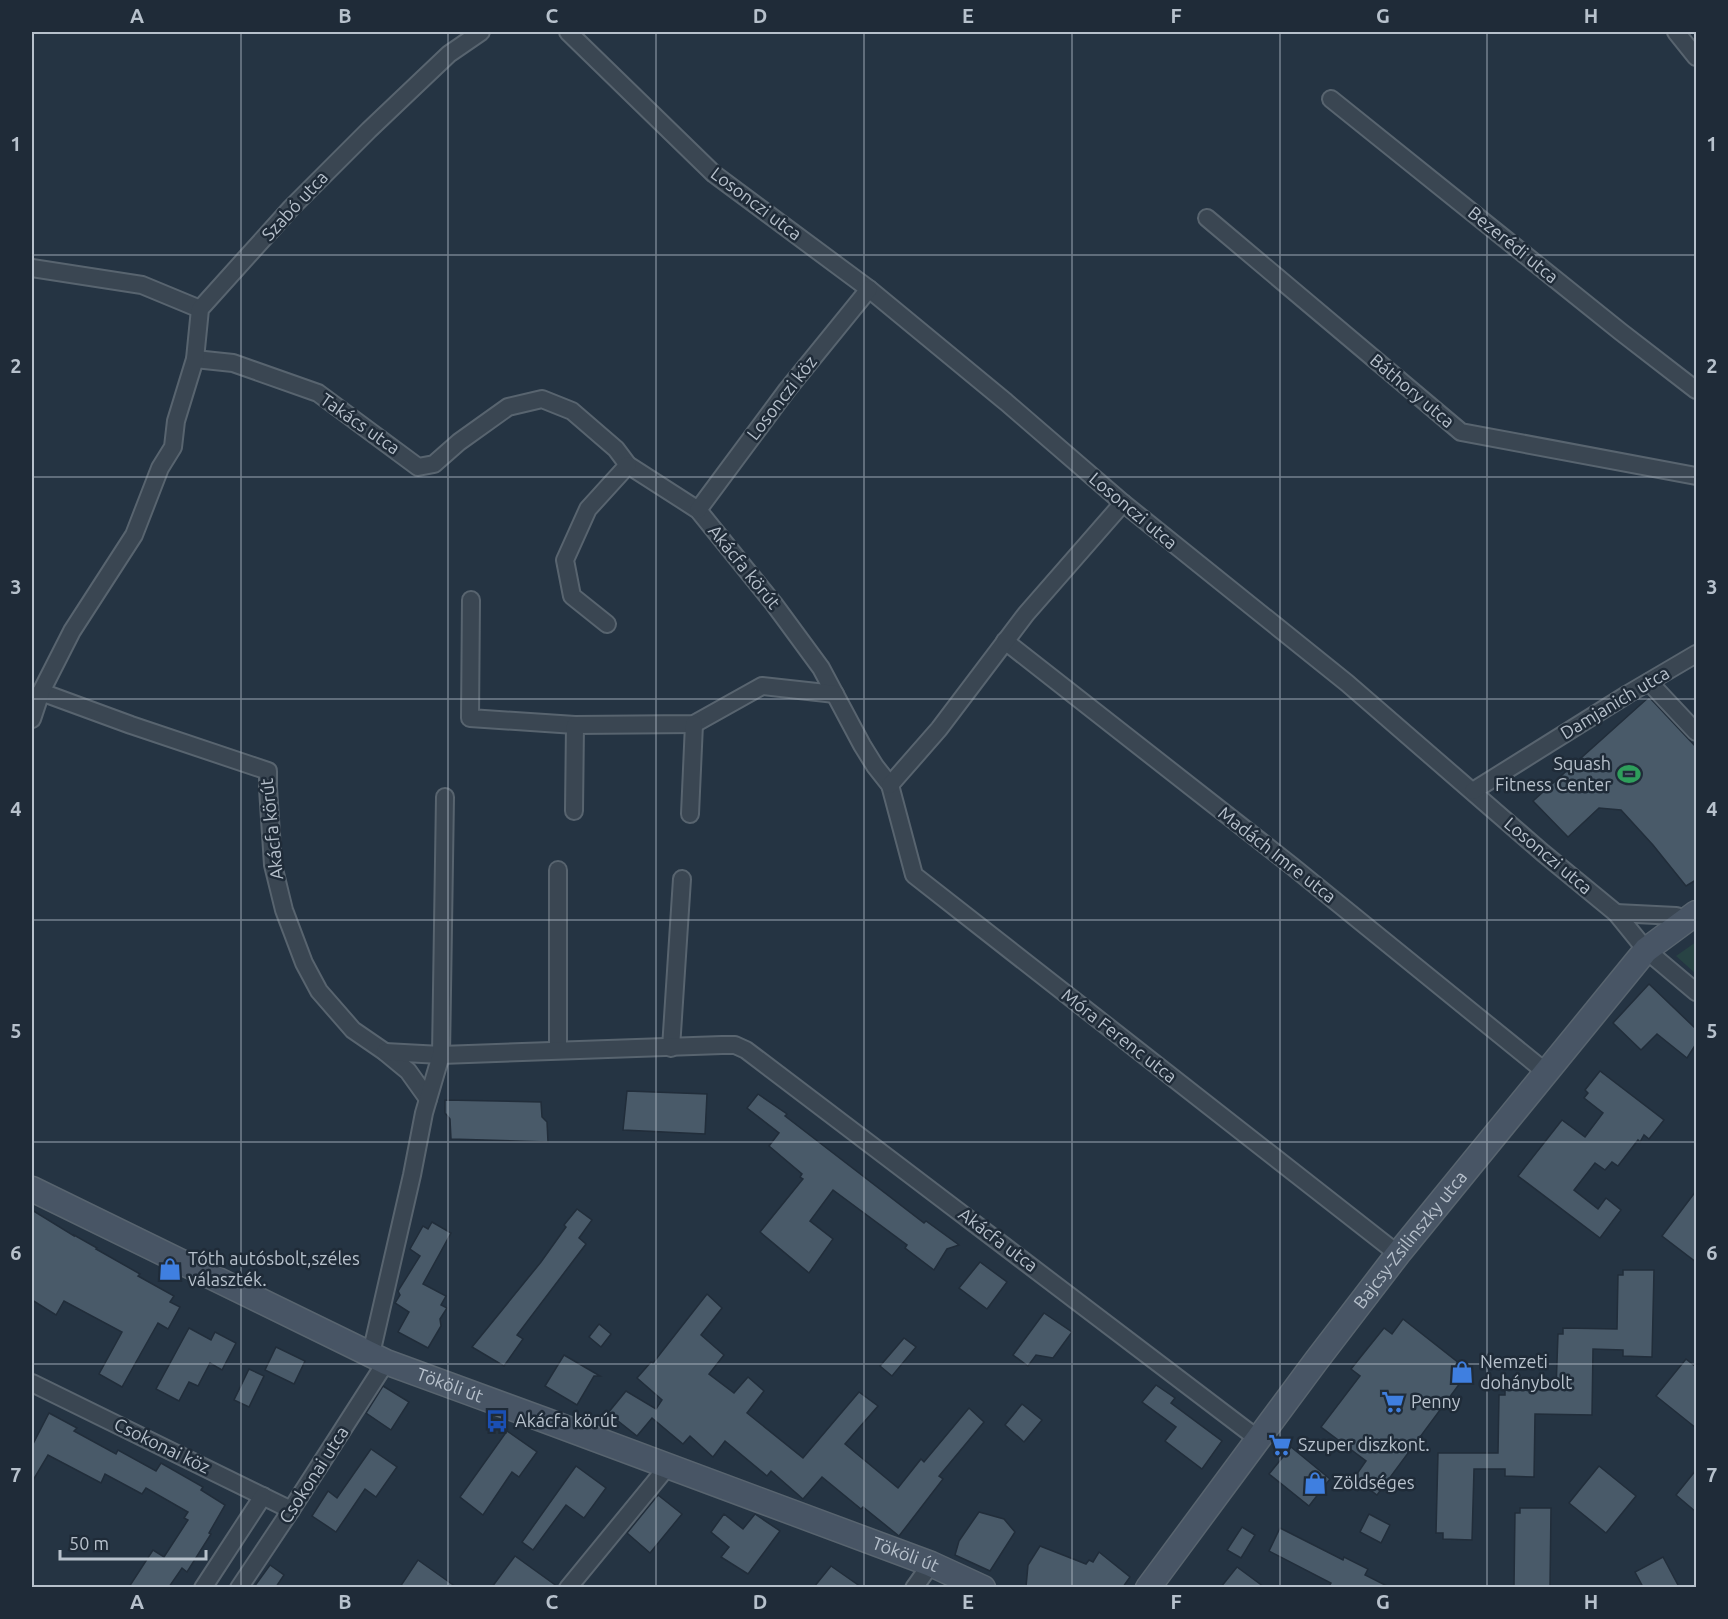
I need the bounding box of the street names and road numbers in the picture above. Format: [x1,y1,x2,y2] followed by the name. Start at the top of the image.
[707,163,806,244] street label: Losonczi utca
[257,167,331,244] street label: Szabó utca
[1465,202,1563,287] street label: Bezerédi utca
[1367,349,1459,431] street label: Báthory utca
[742,351,820,443] street label: Losonczi köz
[317,389,404,458] street label: Takács utca
[1086,468,1182,553] street label: Losonczi utca
[705,520,785,612] street label: Akácfa körút
[1556,662,1673,743] street label: Damjanich utca
[256,777,286,881] street label: Akácfa körút
[1215,802,1340,906] street label: Madách Imre utca
[1501,813,1597,898] street label: Losonczi utca
[1058,984,1181,1086] street label: Móra Ferenc utca
[1349,1167,1471,1312] street label: Bajcsy-Zsilinszky utca
[955,1203,1042,1275] street label: Akácfa utca
[414,1363,486,1406] street label: Tököli út
[111,1413,214,1477] street label: Csokonai köz
[274,1422,352,1527] street label: Csokonai utca
[870,1532,942,1575] street label: Tököli út

